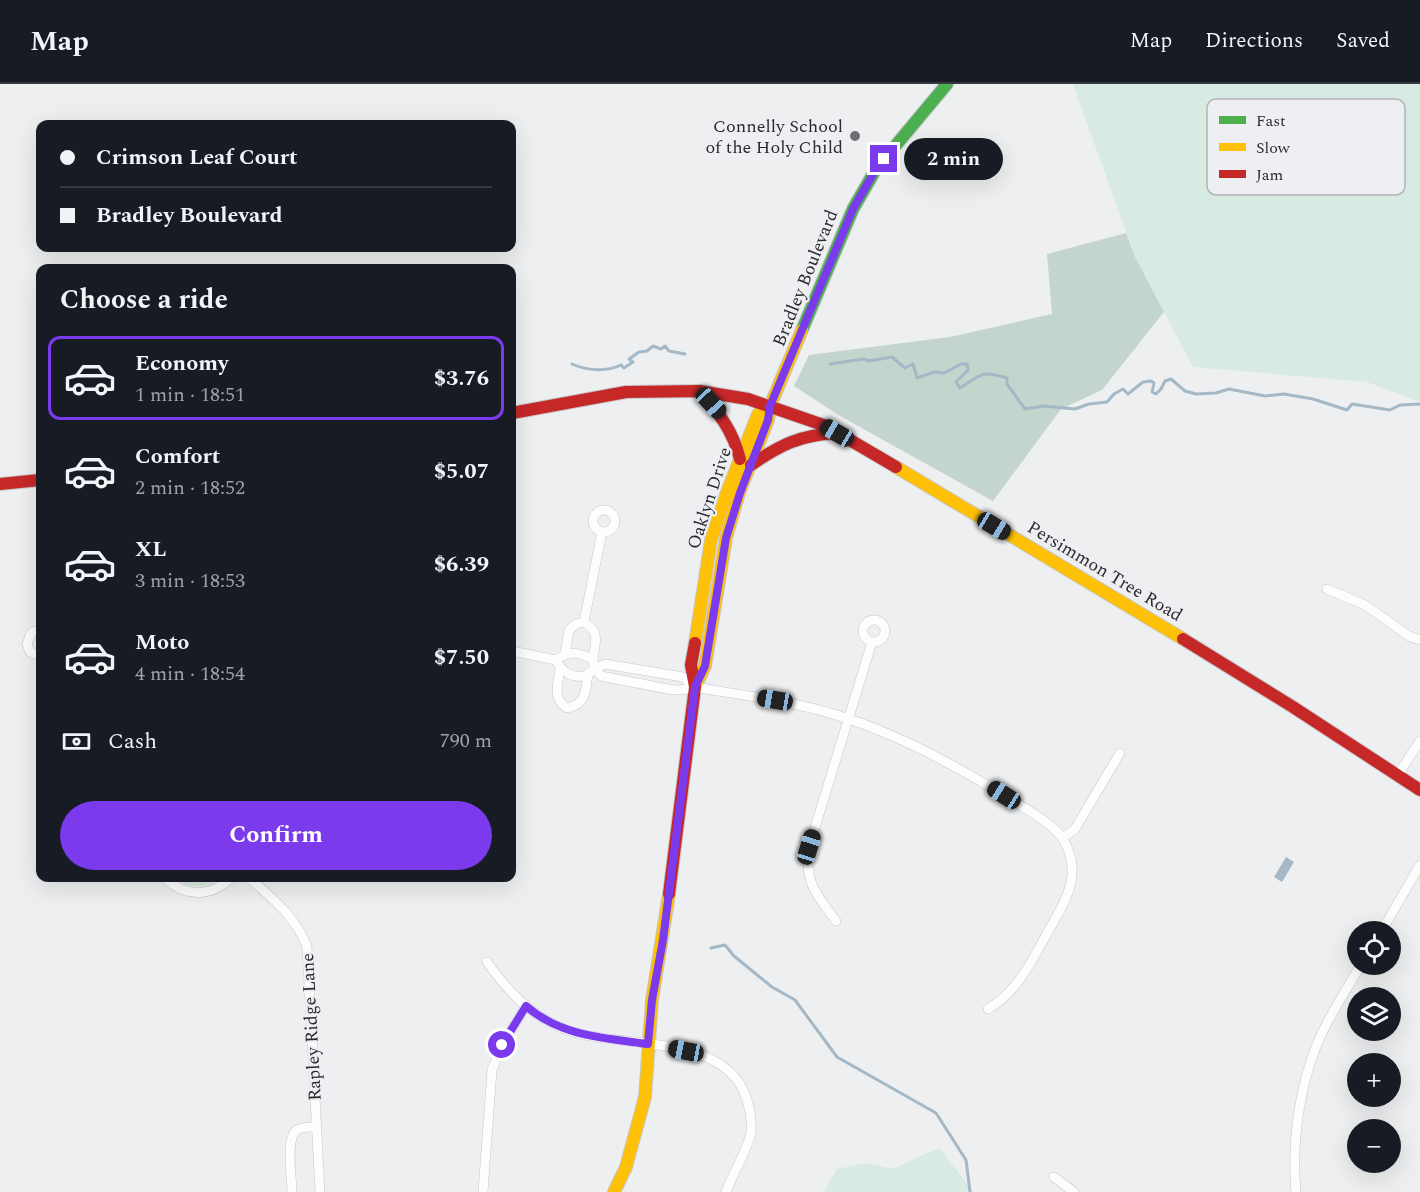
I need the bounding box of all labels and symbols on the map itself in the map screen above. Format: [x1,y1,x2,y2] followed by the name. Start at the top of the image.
[1207,99,1405,195] legend
[1256,109,1286,133] text: Fast
[705,113,843,161] place label: Connelly School of the Holy Child
[848,129,862,143] marker: Connelly School of the Holy Child
[1256,136,1291,160] text: Slow
[905,138,1004,180] callout: 2 min
[870,145,897,172] route end
[1256,163,1284,187] text: Jam
[766,206,845,351] street label: Bradley Boulevard
[692,384,730,422] car
[817,416,857,450] car
[680,444,739,553] street label: Oaklyn Drive
[974,509,1014,543] car
[1022,514,1188,629] street label: Persimmon Tree Road
[756,688,794,712] car
[984,778,1024,812] car
[795,827,823,867] car
[294,952,329,1102] street label: Rapley Ridge Lane
[488,1031,515,1058] route start
[667,1039,705,1063] car

